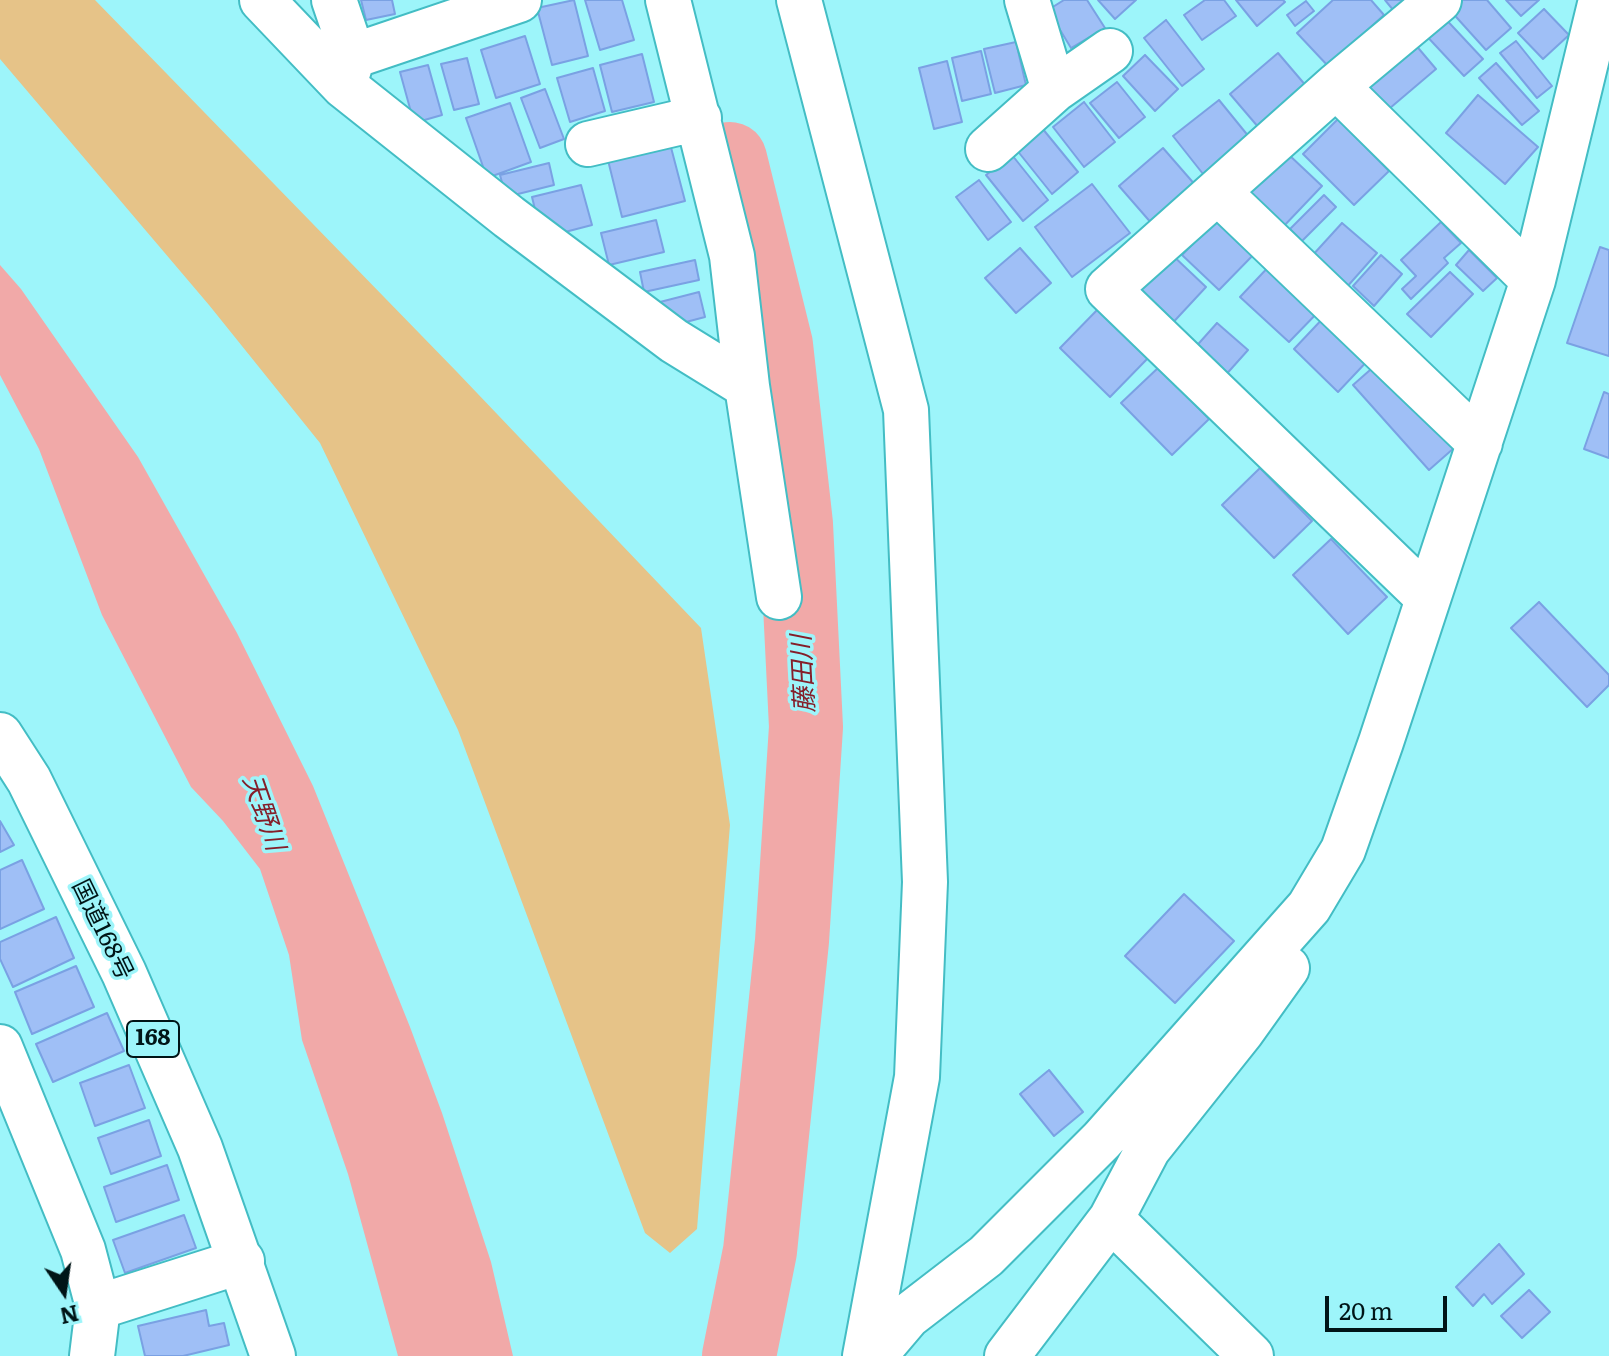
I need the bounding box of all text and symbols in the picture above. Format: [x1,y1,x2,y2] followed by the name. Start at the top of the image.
[786,634,822,714] water label: 藤田川
[236,771,290,855] water label: 天野川
[65,875,139,985] street label: 国道168号
[127,1021,179,1057] road number: 168
[24,1252,104,1332] north arrow
[1329,1280,1451,1330] scale bar
[1339,1292,1393,1327] text: 20 m
[57,1298,82,1334] text: N

